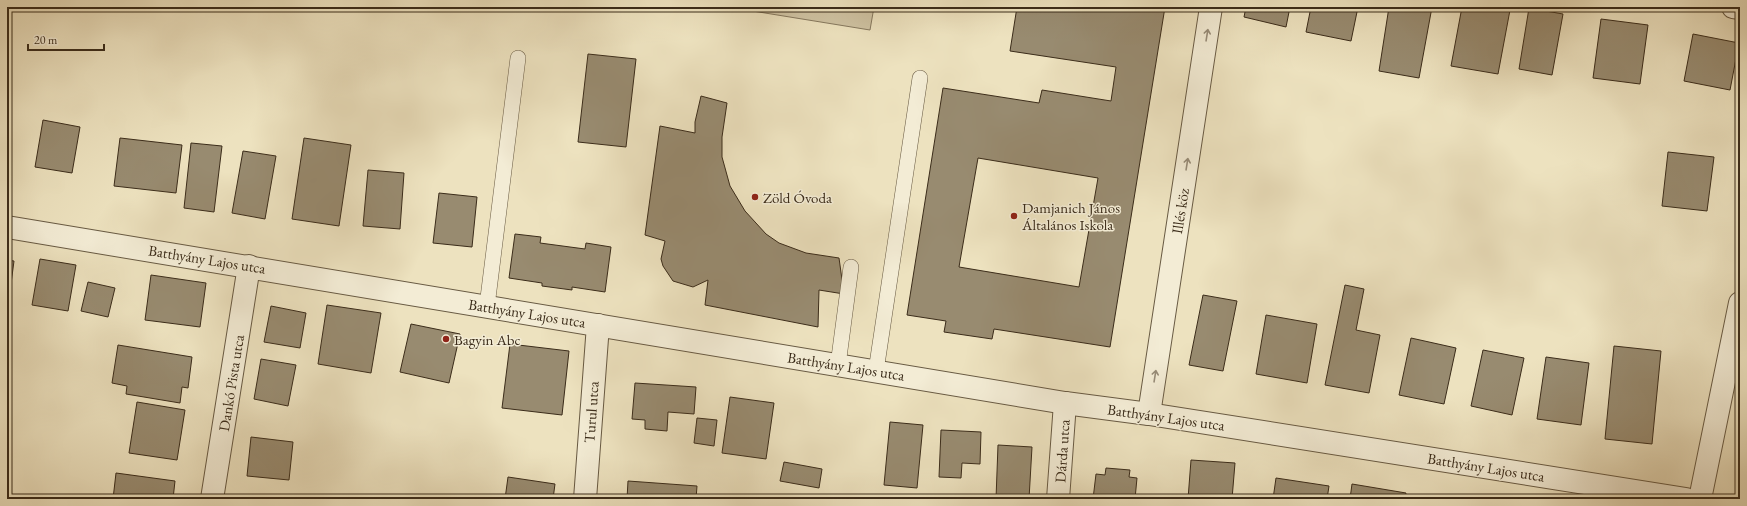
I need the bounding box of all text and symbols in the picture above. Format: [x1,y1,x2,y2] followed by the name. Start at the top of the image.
[28,26,104,52] scale bar
[1203,29,1211,42] one-way arrow
[34,32,58,48] text: 20 m
[1183,158,1191,171] one-way arrow
[1167,187,1193,235] street label: Illés köz
[763,188,832,207] place label: Zöld Óvoda
[750,192,760,202] marker: Zöld Óvoda
[1021,198,1120,234] place label: Damjanich János Általános Iskola
[1009,211,1019,221] marker: Damjanich János Általános Iskola
[147,240,267,278] street label: Batthyány Lajos utca
[467,294,587,332] street label: Batthyány Lajos utca
[454,330,521,349] place label: Bagyin Abc
[214,333,248,433] street label: Dankó Pista utca
[441,334,451,344] marker: Bagyin Abc
[786,347,906,385] street label: Batthyány Lajos utca
[1151,370,1159,383] one-way arrow
[579,380,603,444] street label: Turul utca
[1106,399,1226,435] street label: Batthyány Lajos utca
[1050,419,1074,483] street label: Dárda utca
[1426,448,1546,486] street label: Batthyány Lajos utca

